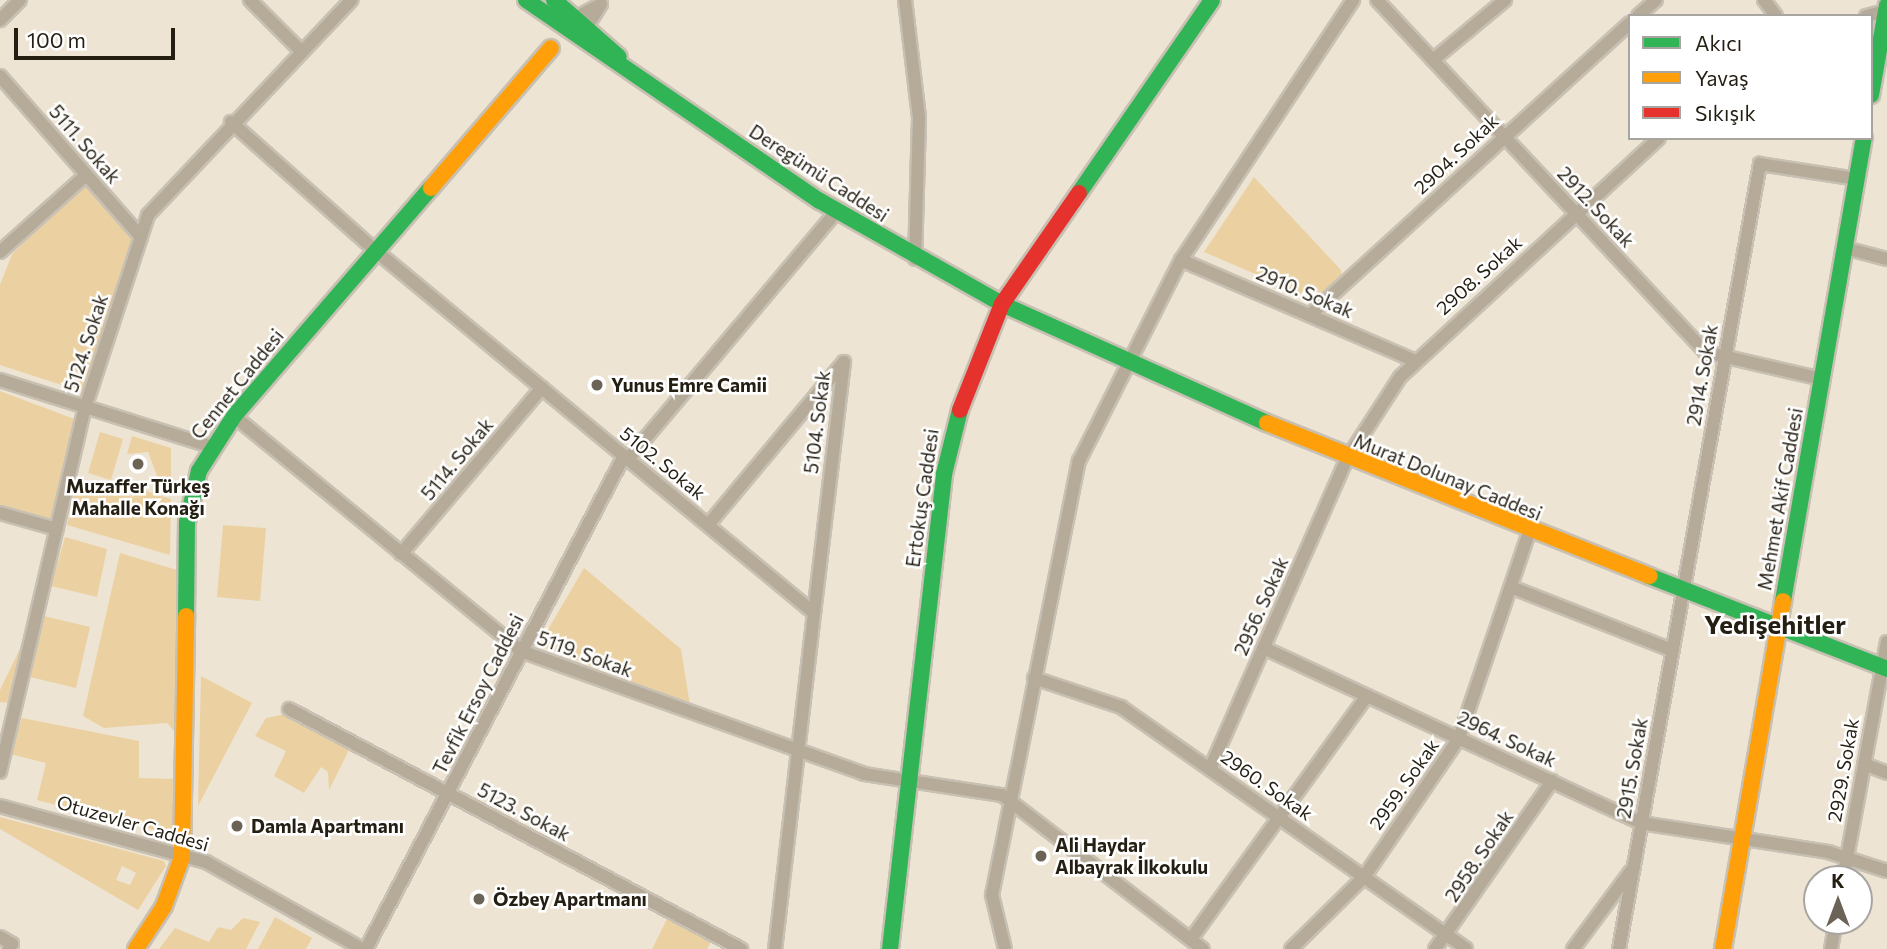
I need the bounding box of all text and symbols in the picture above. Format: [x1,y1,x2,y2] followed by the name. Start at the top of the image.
[18,14,178,58] scale bar
[1628,14,1873,140] legend
[27,27,86,52] text: 100 m
[1695,30,1742,55] text: Akıcı
[1695,65,1748,90] text: Yavaş
[45,100,125,188] street label: 5111. Sokak
[1695,100,1756,125] text: Sıkışık
[1409,109,1503,199] street label: 2904. Sokak
[745,119,893,227] street label: Deregümü Caddesi
[1553,162,1639,252] street label: 2912. Sokak
[1432,231,1526,319] street label: 2908. Sokak
[1253,261,1357,323] street label: 2910. Sokak
[59,291,113,395] street label: 5124. Sokak
[1682,323,1722,427] street label: 2914. Sokak
[186,325,288,443] street label: Cennet Caddesi
[799,369,835,475] street label: 5104. Sokak
[611,374,767,396] place label: Yunus Emre Camii
[589,377,605,393] marker: Yunus Emre Camii
[1753,406,1807,592] street label: Mehmet Akif Caddesi
[416,414,498,504] street label: 5114. Sokak
[616,422,710,504] street label: 5102. Sokak
[901,427,943,569] street label: Ertokuş Caddesi
[1351,429,1545,525] street label: Murat Dolunay Caddesi
[130,456,146,472] marker: Muzaffer Türkeş Mahalle Konağı
[66,475,210,519] place label: Muzaffer Türkeş Mahalle Konağı
[1229,553,1293,659] street label: 2956. Sokak
[1704,608,1846,640] district label: Yedişehitler
[428,610,528,778] street label: Tevfik Ersoy Caddesi
[534,626,636,682] street label: 5119. Sokak
[1454,706,1560,772] street label: 2964. Sokak
[1612,716,1652,820] street label: 2915. Sokak
[1823,716,1863,824] street label: 2929. Sokak
[1364,734,1444,834] street label: 2959. Sokak
[1217,745,1317,825] street label: 2960. Sokak
[474,778,574,846] street label: 5123. Sokak
[54,790,212,856] street label: Otuzevler Caddesi
[1440,806,1518,906] street label: 2958. Sokak
[251,815,404,837] place label: Damla Apartmanı
[229,818,245,834] marker: Damla Apartmanı
[1055,834,1208,878] place label: Ali Haydar Albayrak İlkokulu
[1033,848,1049,864] marker: Ali Haydar Albayrak İlkokulu
[1803,865,1873,935] north arrow
[1831,869,1845,892] text: K
[493,888,647,910] place label: Özbey Apartmanı
[471,891,487,907] marker: Özbey Apartmanı

